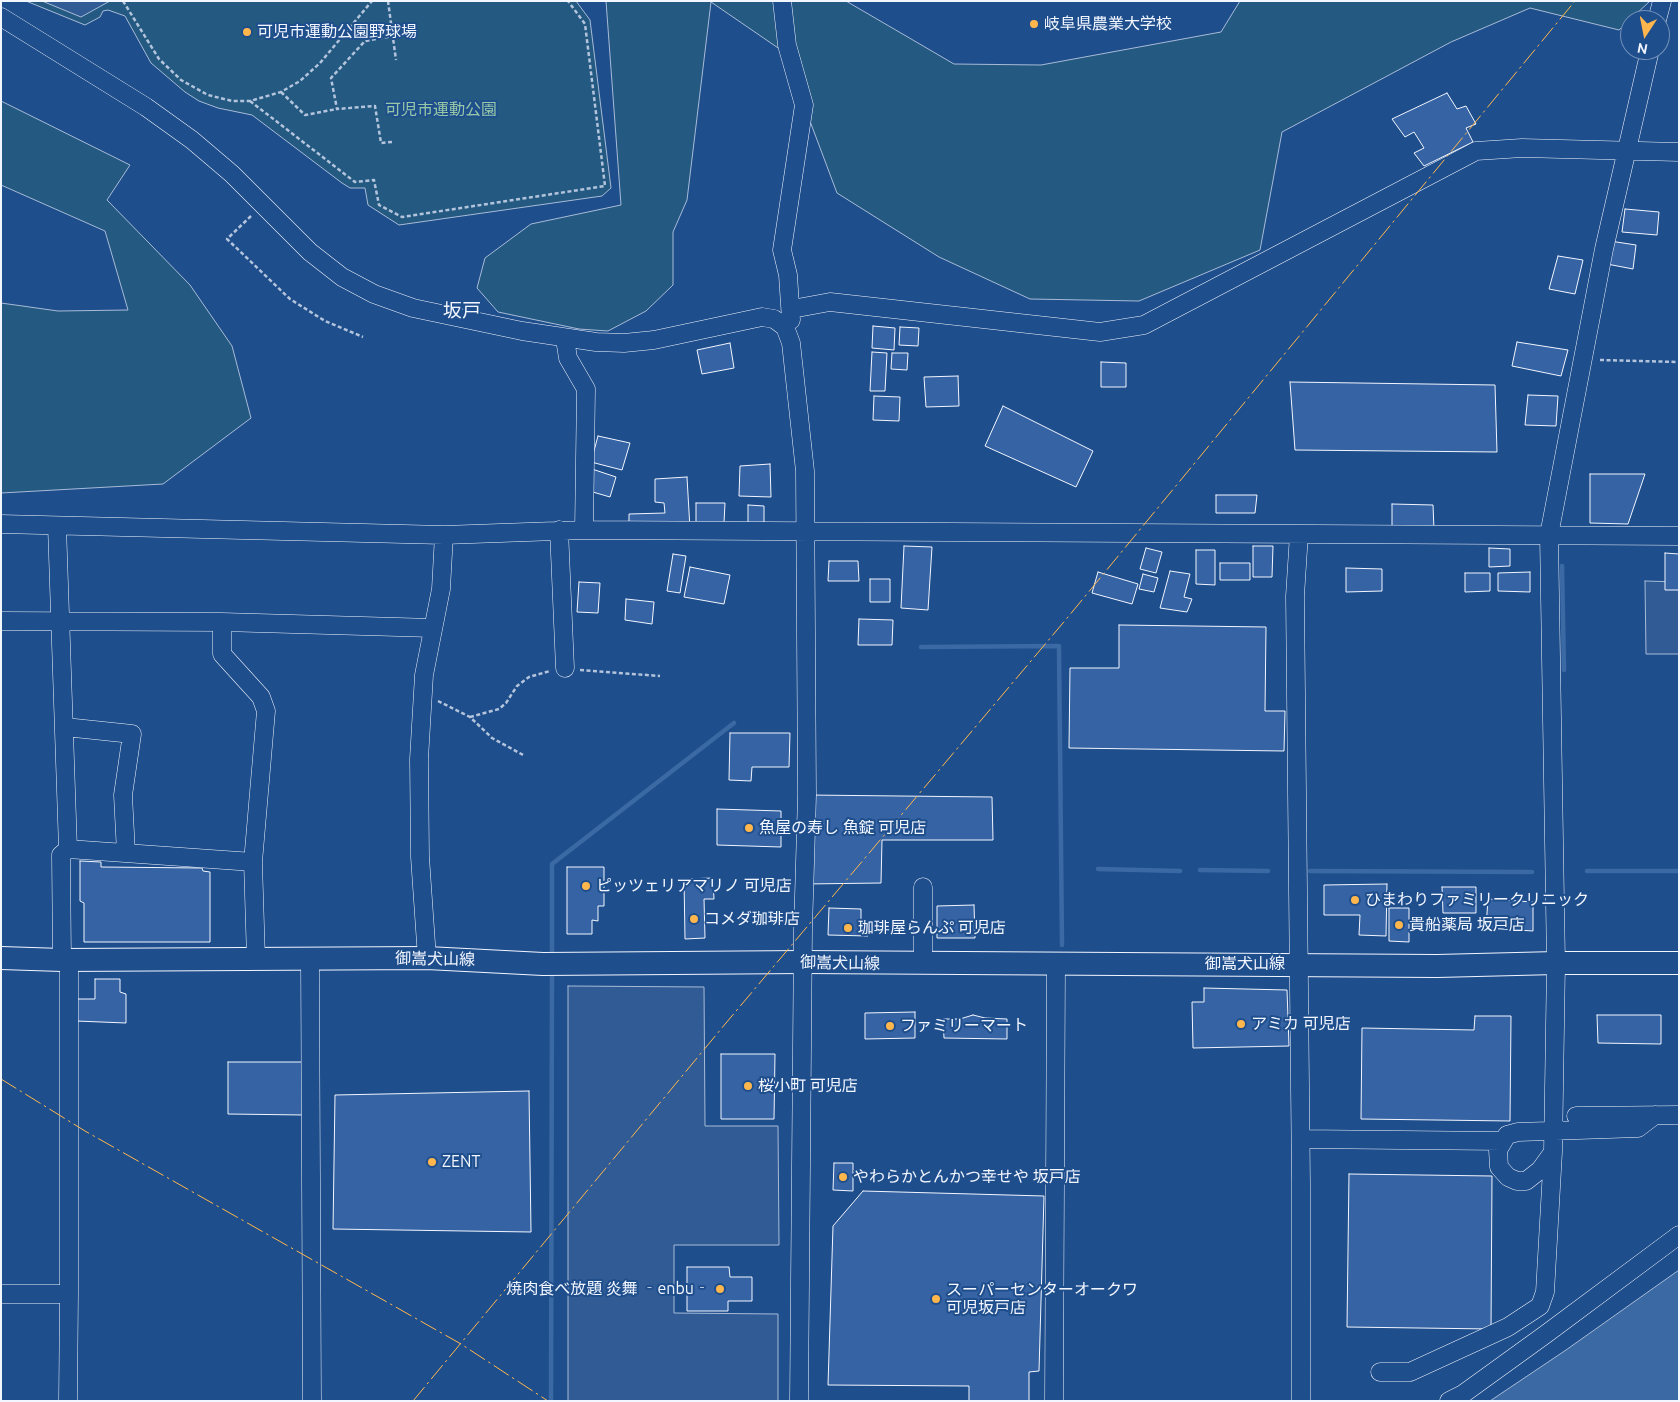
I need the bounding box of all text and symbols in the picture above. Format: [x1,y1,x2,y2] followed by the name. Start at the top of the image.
[1620,10,1670,60] north arrow
[1044,14,1172,34] place label: 岐阜県農業大学校
[1028,18,1040,30] marker: 岐阜県農業大学校
[257,22,417,42] place label: 可児市運動公園野球場
[241,26,253,38] marker: 可児市運動公園野球場
[1636,40,1649,58] text: N
[385,100,497,120] park label: 可児市運動公園
[443,300,481,322] district label: 坂戸
[759,818,926,838] place label: 魚屋の寿し 魚錠 可児店
[743,822,755,834] marker: 魚屋の寿し 魚錠 可児店
[596,876,792,896] place label: ピッツェリアマリノ 可児店
[580,880,592,892] marker: ピッツェリアマリノ 可児店
[1365,890,1589,910] place label: ひまわりファミリークリニック
[1349,894,1361,906] marker: ひまわりファミリークリニック
[704,909,800,929] place label: コメダ珈琲店
[688,913,700,925] marker: コメダ珈琲店
[1409,915,1525,935] place label: 貴船薬局 坂戸店
[858,918,1006,938] place label: 珈琲屋らんぷ 可児店
[1393,919,1405,931] marker: 貴船薬局 坂戸店
[842,922,854,934] marker: 珈琲屋らんぷ 可児店
[395,949,475,969] street label: 御嵩犬山線
[800,953,880,973] street label: 御嵩犬山線
[1205,954,1285,974] street label: 御嵩犬山線
[1251,1014,1351,1034] place label: アミカ 可児店
[900,1016,1028,1036] place label: ファミリーマート
[1235,1018,1247,1030] marker: アミカ 可児店
[884,1020,896,1032] marker: ファミリーマート
[758,1076,858,1096] place label: 桜小町 可児店
[742,1080,754,1092] marker: 桜小町 可児店
[442,1152,480,1172] place label: ZENT
[426,1156,438,1168] marker: ZENT
[853,1167,1081,1187] place label: やわらかとんかつ幸せや 坂戸店
[837,1171,849,1183] marker: やわらかとんかつ幸せや 坂戸店
[506,1279,710,1299] place label: 焼肉食べ放題 炎舞 ‐enbu‐
[946,1280,1138,1318] place label: スーパーセンターオークワ 可児坂戸店
[714,1283,726,1295] marker: 焼肉食べ放題 炎舞 ‐enbu‐
[930,1293,942,1305] marker: スーパーセンターオークワ 可児坂戸店

